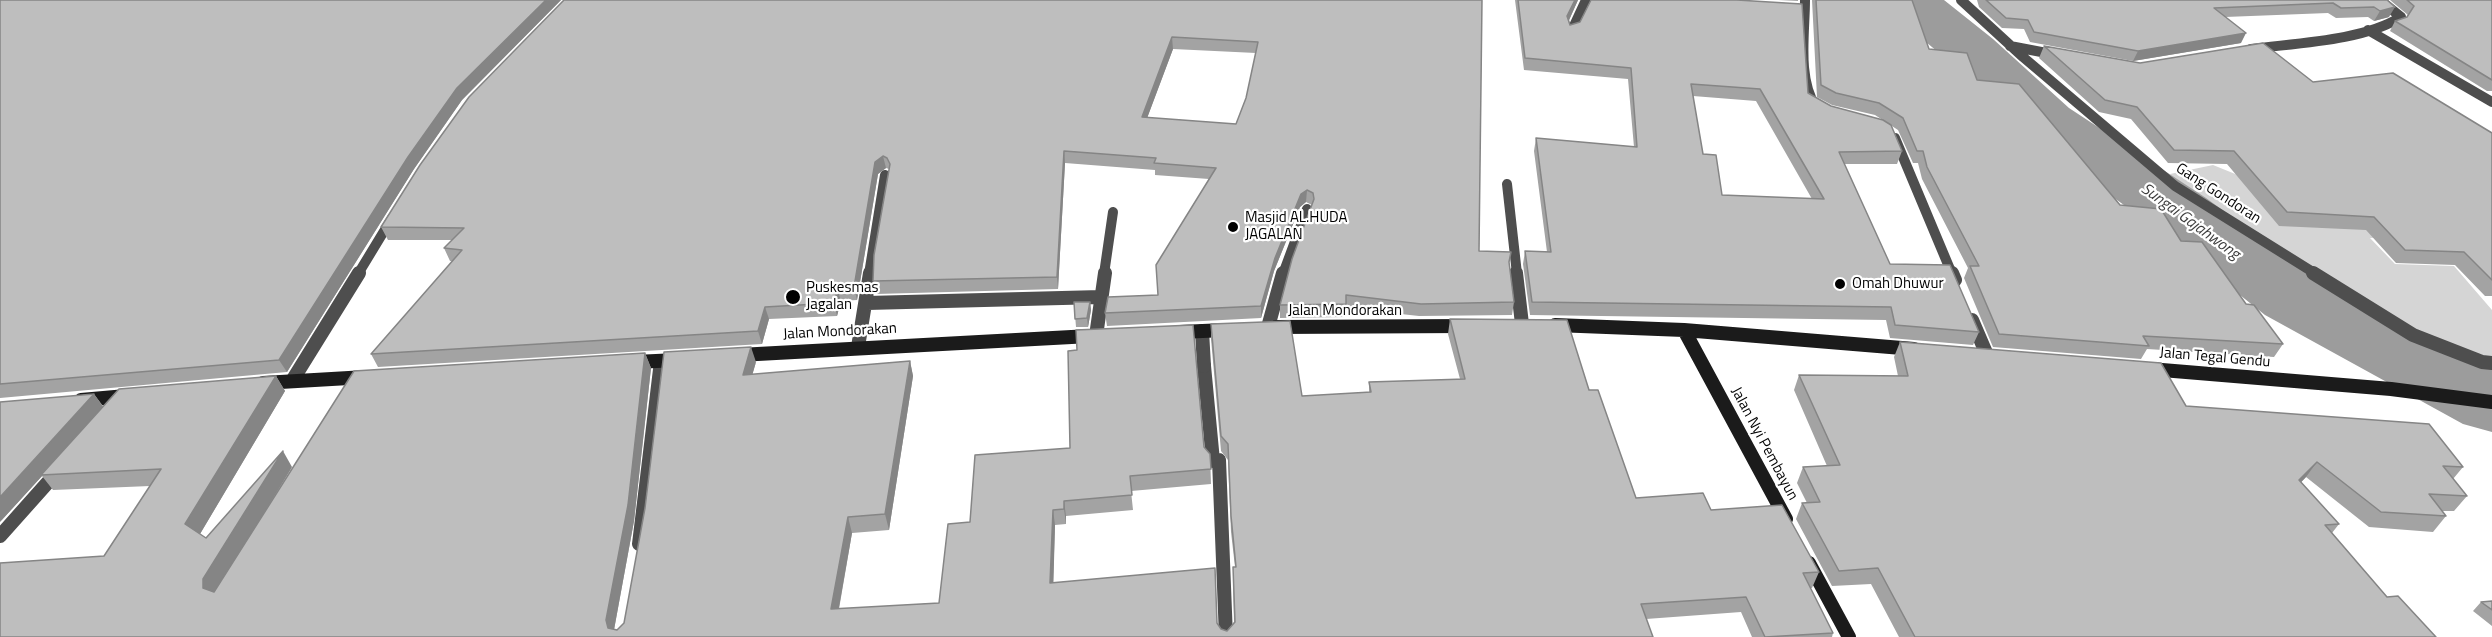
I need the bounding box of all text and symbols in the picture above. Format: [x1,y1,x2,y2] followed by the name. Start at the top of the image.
[2172,160,2264,228] street label: Gang Gondoran
[2137,180,2243,264] water label: Sungai Gajahwong
[1245,209,1347,244] place label: Masjid AL.HUDA JAGALAN
[1226,220,1240,234] marker: Masjid AL.HUDA JAGALAN
[1852,275,1944,293] place label: Omah Dhuwur
[1833,277,1847,291] marker: Omah Dhuwur
[806,279,878,314] place label: Puskesmas Jagalan
[784,288,802,306] marker: Puskesmas Jagalan
[1288,302,1402,320] street label: Jalan Mondorakan
[783,320,897,344] street label: Jalan Mondorakan
[2159,344,2271,372] street label: Jalan Tegal Gendu
[1727,384,1801,504] street label: Jalan Nyi Pembayun

